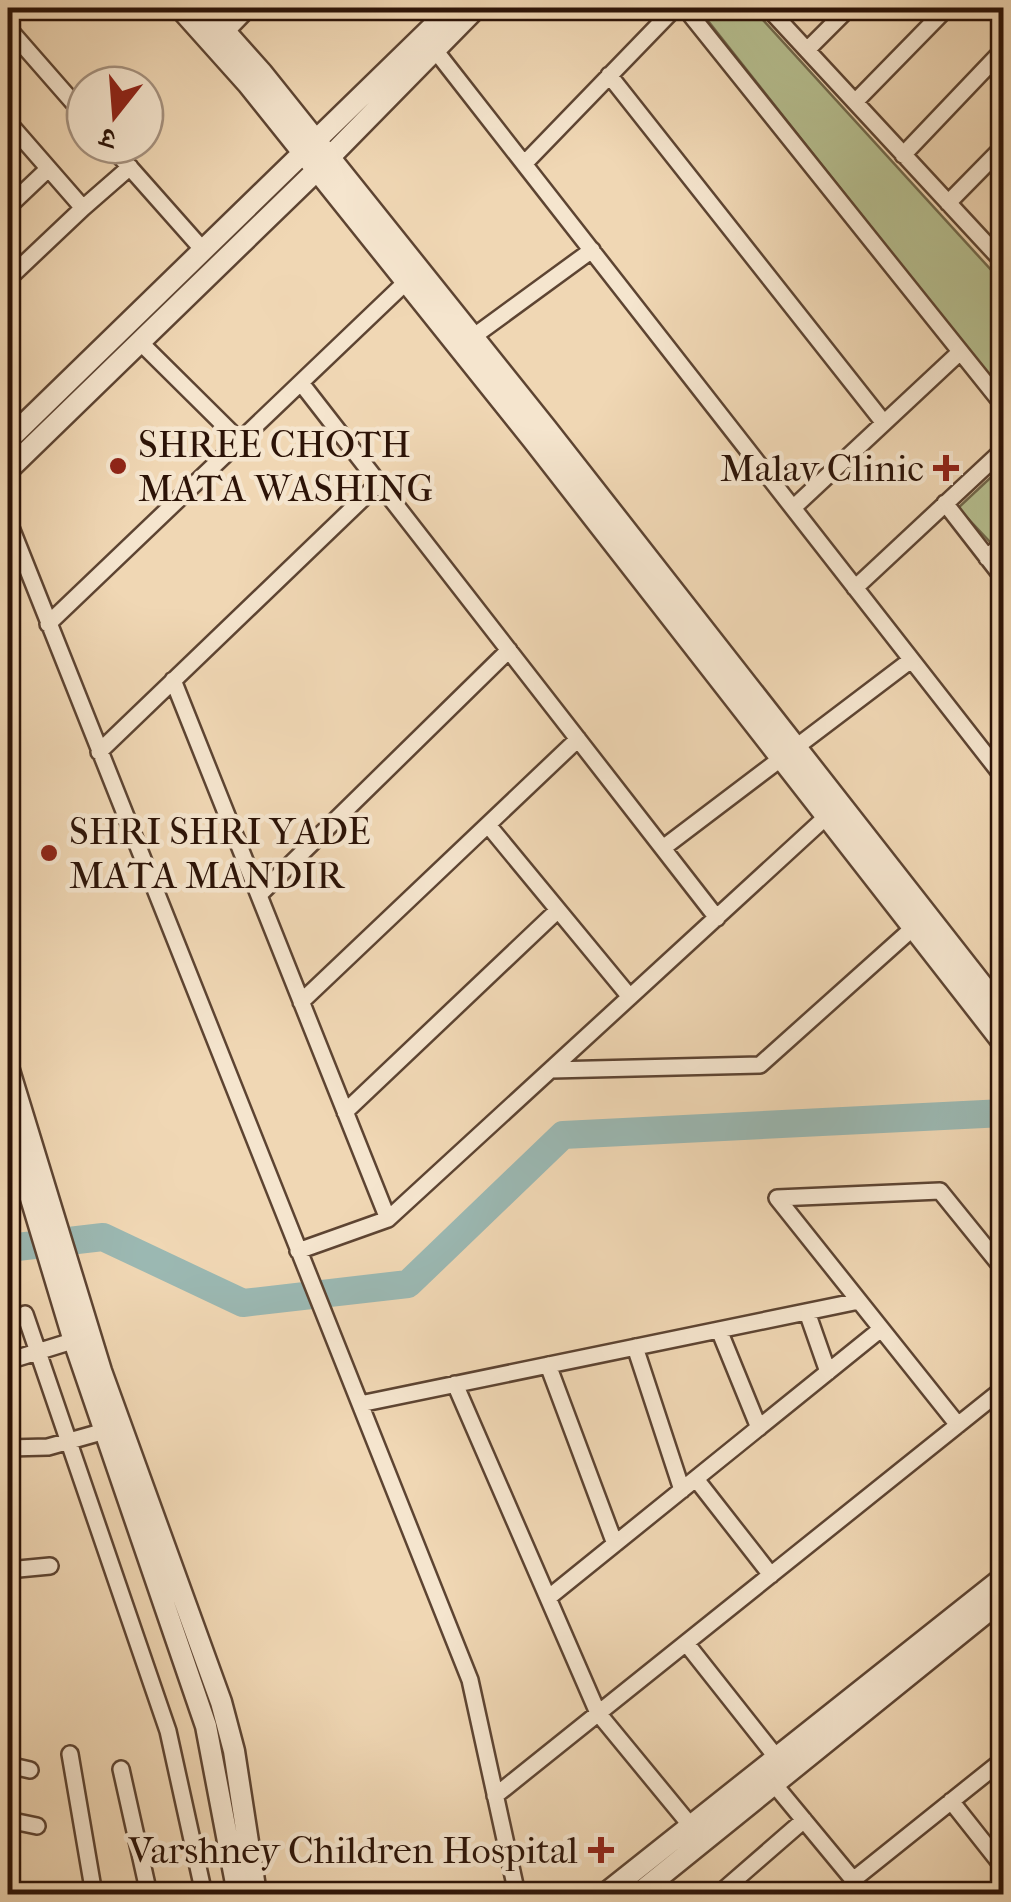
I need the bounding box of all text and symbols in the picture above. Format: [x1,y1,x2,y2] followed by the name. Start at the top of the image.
[65,65,165,165] north arrow
[95,120,121,157] text: उ
[138,422,433,511] place label: SHREE CHOTH MATA WASHING
[720,446,924,491] place label: Malav Clinic
[107,455,129,477] marker: SHREE CHOTH MATA WASHING
[933,455,959,481] marker: Malav Clinic
[69,809,371,898] place label: SHRI SHRI YADE MATA MANDIR
[38,842,60,864] marker: SHRI SHRI YADE MATA MANDIR
[127,1828,578,1873] place label: Varshney Children Hospital
[588,1837,614,1863] marker: Varshney Children Hospital

